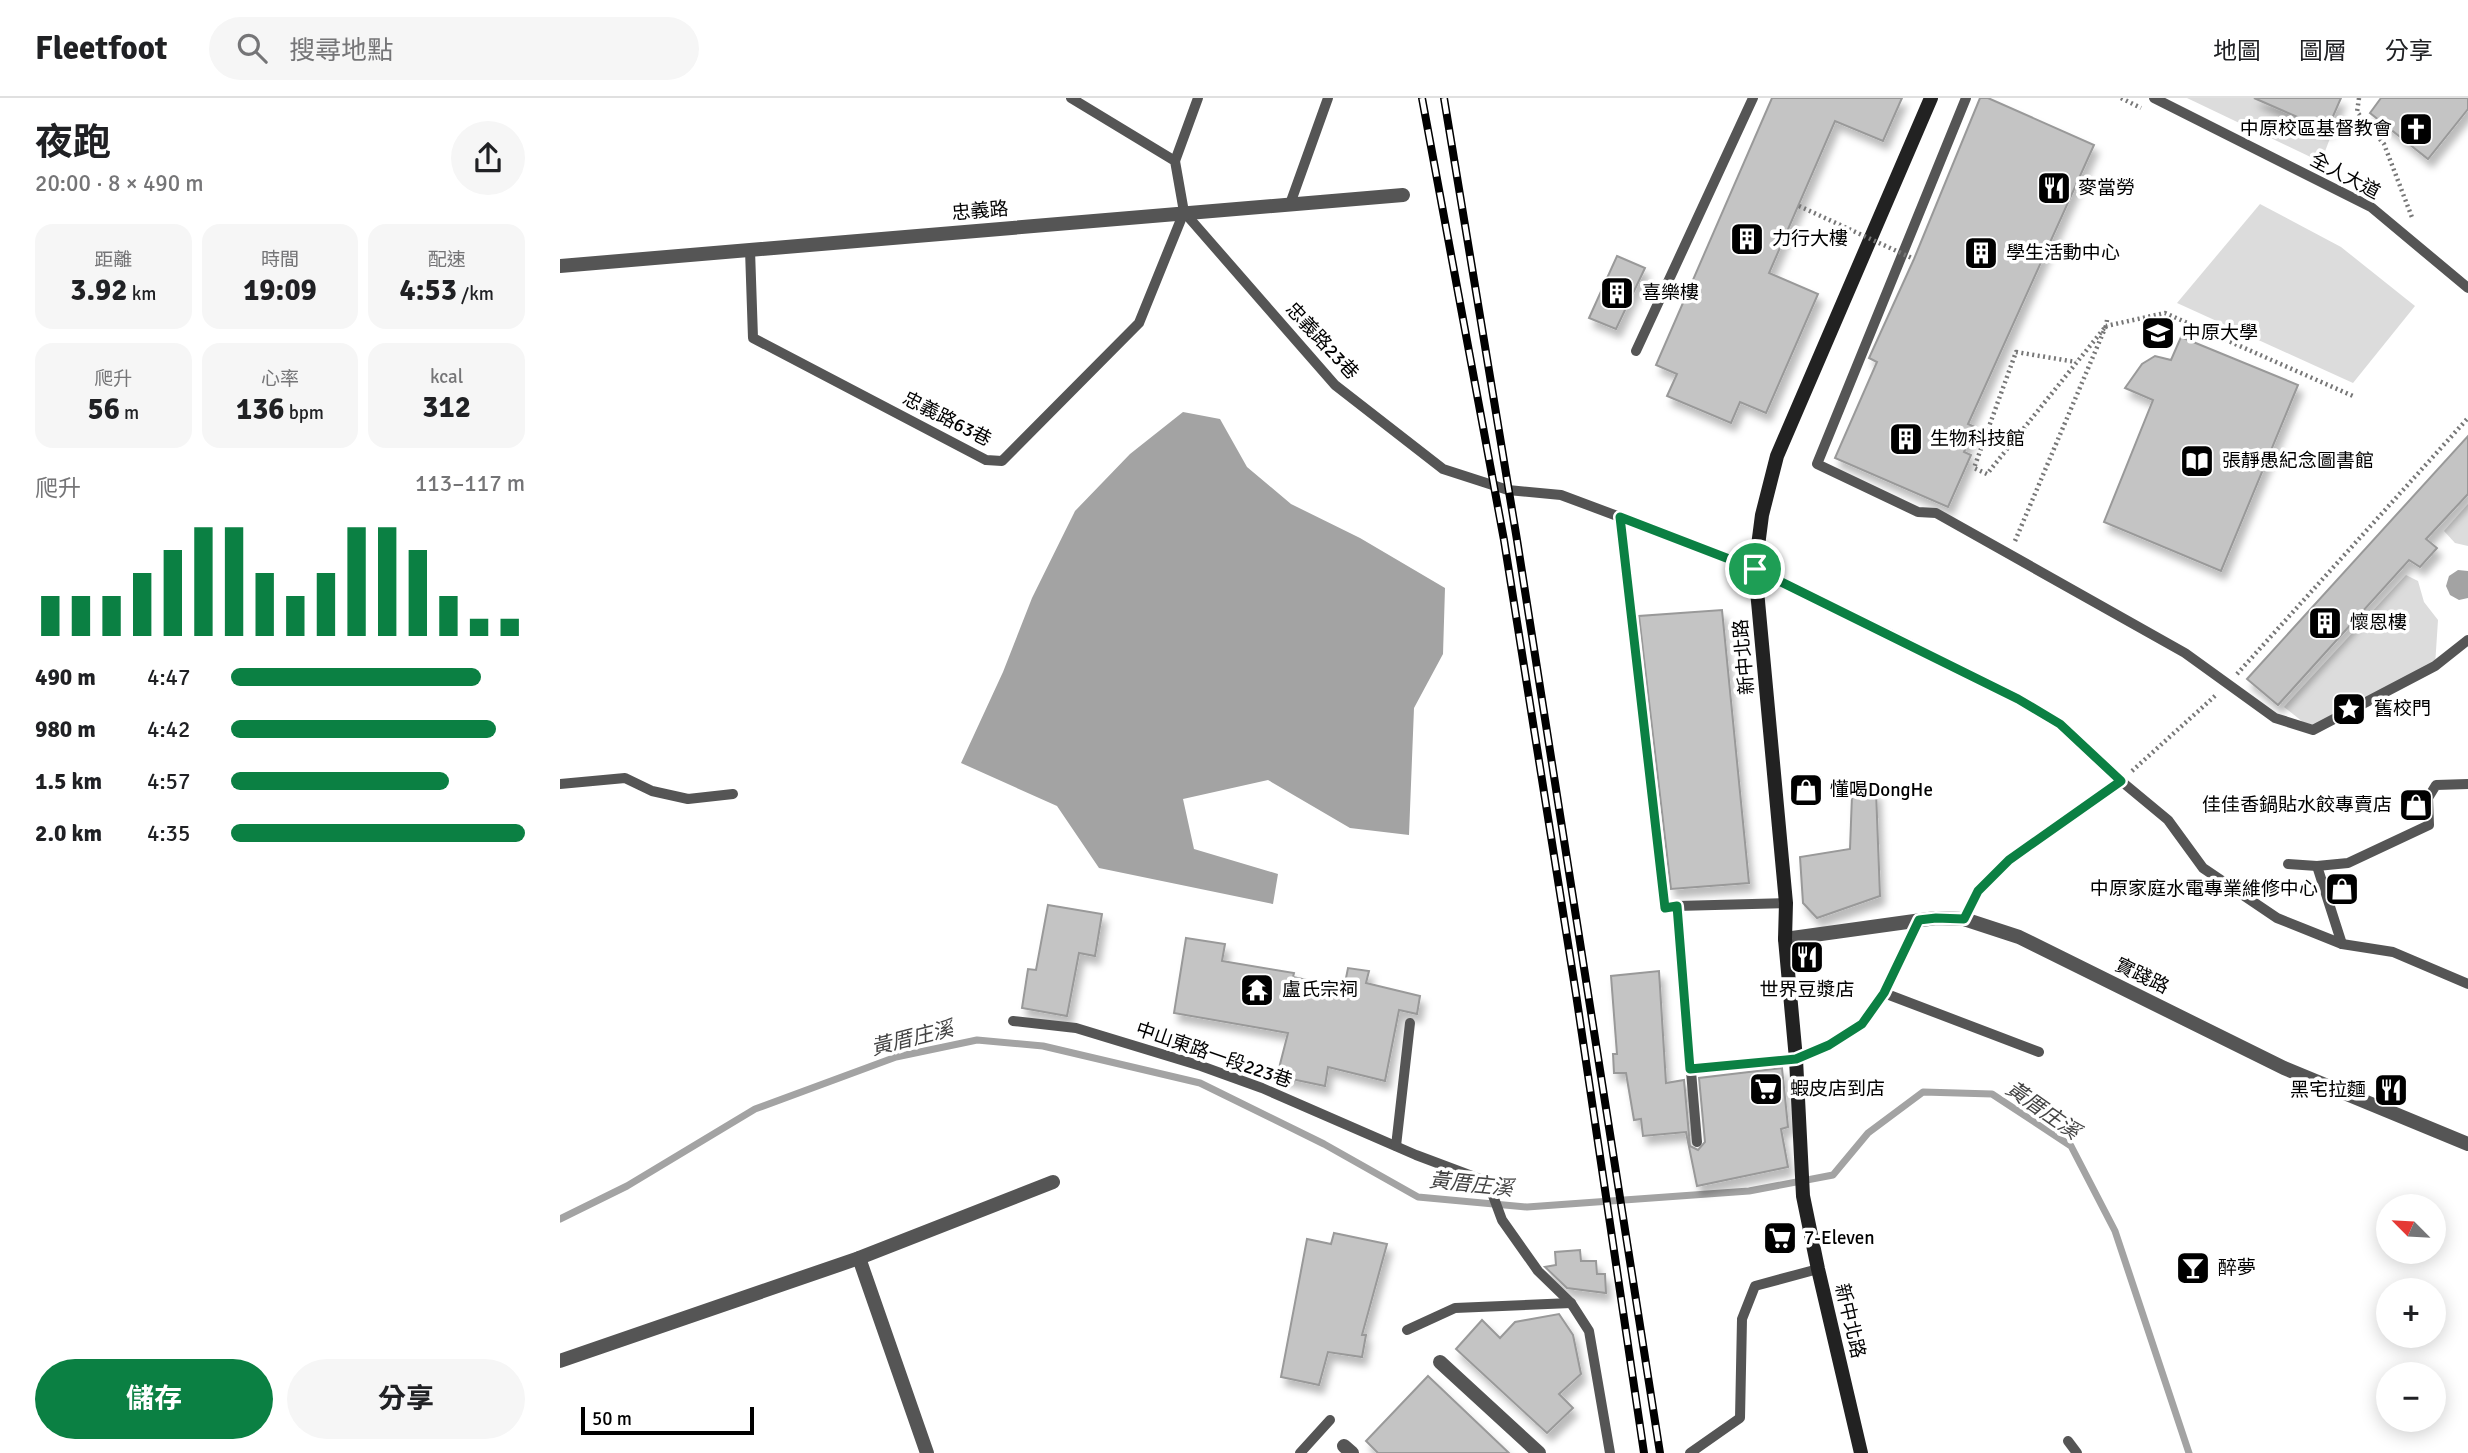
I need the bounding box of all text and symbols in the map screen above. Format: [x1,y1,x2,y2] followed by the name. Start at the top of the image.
[209,17,699,80] search box
[35,28,167,69] text: Fleetfoot
[233,29,271,67] icon: search
[289,35,393,67] text: 搜尋地點
[2213,36,2261,66] text: 地圖
[2299,36,2347,66] text: 圖層
[2385,36,2433,66] text: 分享
[2397,110,2435,148] church icon: 中原校區基督教會
[2240,117,2392,141] place label: 中原校區基督教會
[35,119,111,166] text: 夜跑
[451,121,525,195] button: share
[2306,148,2384,204] street label: 全人大道
[35,169,204,198] text: 20:00 · 8 × 490 m
[2035,169,2073,207] restaurant icon: 麥當勞
[2078,176,2135,200] place label: 麥當勞
[951,197,1009,225] street label: 忠義路
[1728,220,1766,258] building icon: 力行大樓
[1772,227,1848,251] place label: 力行大樓
[1962,234,2000,272] building icon: 學生活動中心
[2006,241,2120,265] place label: 學生活動中心
[94,248,132,272] text: 距離
[261,248,299,272] text: 時間
[428,248,466,272] text: 配速
[70,272,128,309] text: 3.92
[243,272,317,309] text: 19:09
[400,272,457,309] text: 4:53
[1598,274,1636,312] building icon: 喜樂樓
[1642,281,1699,305] place label: 喜樂樓
[128,282,156,306] text: km
[457,282,494,306] text: /km
[1280,298,1364,384] street label: 忠義路23巷
[2139,314,2177,352] school or university icon: 中原大學
[2182,321,2258,345] place label: 中原大學
[430,365,463,389] text: kcal
[94,367,132,391] text: 爬升
[261,367,299,391] text: 心率
[899,386,995,452] street label: 忠義路63巷
[422,389,471,426] text: 312
[87,391,120,428] text: 56
[236,391,285,428] text: 136
[120,401,139,425] text: m
[285,401,324,425] text: bpm
[1887,420,1925,458] building icon: 生物科技館
[1930,427,2025,451] place label: 生物科技館
[2178,442,2216,480] library icon: 張靜愚紀念圖書館
[2222,449,2374,473] place label: 張靜愚紀念圖書館
[415,469,525,498] text: 113–117 m
[35,474,81,503] text: 爬升
[1725,539,1785,599] pin
[1736,550,1774,588] icon: arrive
[2306,604,2344,642] building icon: 懷恩樓
[2350,611,2407,635] place label: 懷恩樓
[1729,618,1759,696] street label: 新中北路
[35,663,96,692] text: 490 m
[147,663,190,692] text: 4:47
[2330,690,2368,728] place icon: 舊校門
[2374,697,2431,721] place label: 舊校門
[35,715,96,744] text: 980 m
[147,715,190,744] text: 4:42
[35,767,102,796] text: 1.5 km
[147,767,190,796] text: 4:57
[1787,771,1825,809] shop icon: 懂喝DongHe
[1830,778,1933,802] place label: 懂喝DongHe
[2397,786,2435,824] shop icon: 佳佳香鍋貼水餃專賣店
[2202,793,2392,817] place label: 佳佳香鍋貼水餃專賣店
[35,819,102,848] text: 2.0 km
[147,819,190,848] text: 4:35
[2323,870,2361,908] shop icon: 中原家庭水電專業維修中心
[2090,877,2318,901] place label: 中原家庭水電專業維修中心
[1788,938,1826,976] restaurant icon: 世界豆漿店
[2111,953,2173,999] street label: 實踐路
[1238,971,1276,1009] temple icon: 盧氏宗祠
[1282,978,1358,1002] place label: 盧氏宗祠
[1759,978,1855,1002] place label: 世界豆漿店
[868,1014,959,1061] water label: 黃厝庄溪
[1133,1017,1295,1093] street label: 中山東路一段223巷
[1747,1070,1785,1108] supermarket icon: 蝦皮店到店
[2372,1071,2410,1109] restaurant icon: 黑宅拉麵
[2001,1075,2087,1146] water label: 黃厝庄溪
[1790,1077,1885,1101] place label: 蝦皮店到店
[2290,1078,2366,1102] place label: 黑宅拉麵
[1428,1167,1517,1202] water label: 黃厝庄溪
[2376,1194,2446,1264] north arrow
[2376,1194,2446,1432] map controls
[1761,1219,1799,1257] supermarket icon: 7-Eleven
[1804,1226,1875,1250] place label: 7-Eleven
[2174,1249,2212,1287] bar icon: 醉夢
[2218,1256,2256,1280] place label: 醉夢
[2376,1278,2446,1348] button: +
[1830,1281,1870,1361] street label: 新中北路
[35,1359,273,1439] button: 儲存
[287,1359,525,1439] button: 分享
[2376,1362,2446,1432] button: −
[581,1404,754,1436] scale bar
[592,1407,632,1431] text: 50 m

